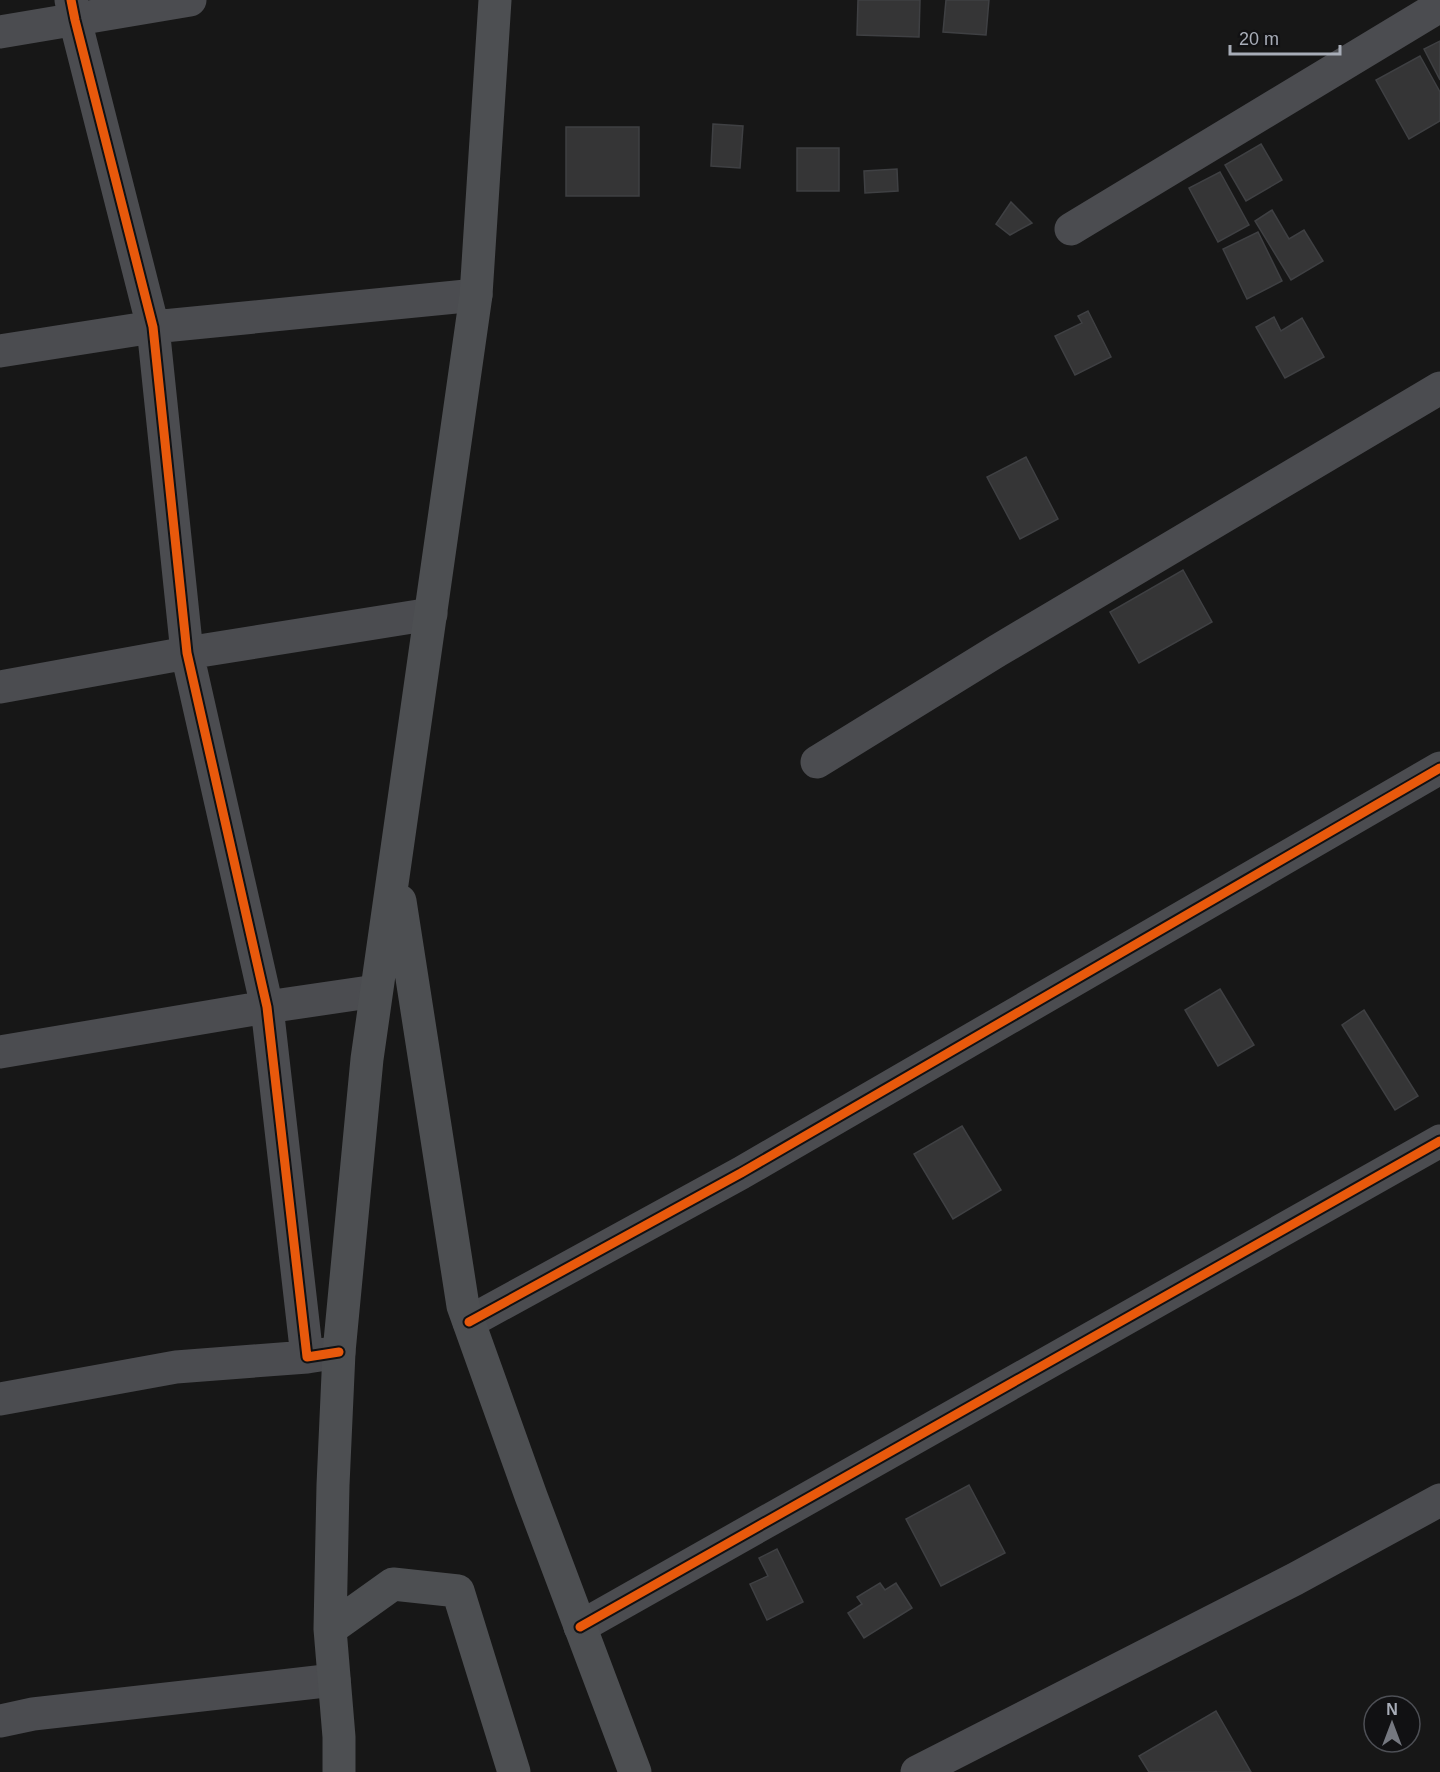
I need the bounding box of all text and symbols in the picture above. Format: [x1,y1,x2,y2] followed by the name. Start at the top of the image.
[1230,18,1340,56] scale bar
[1239,29,1279,49] text: 20 m
[1362,1694,1422,1754] north arrow
[1386,1701,1398,1718] text: N

